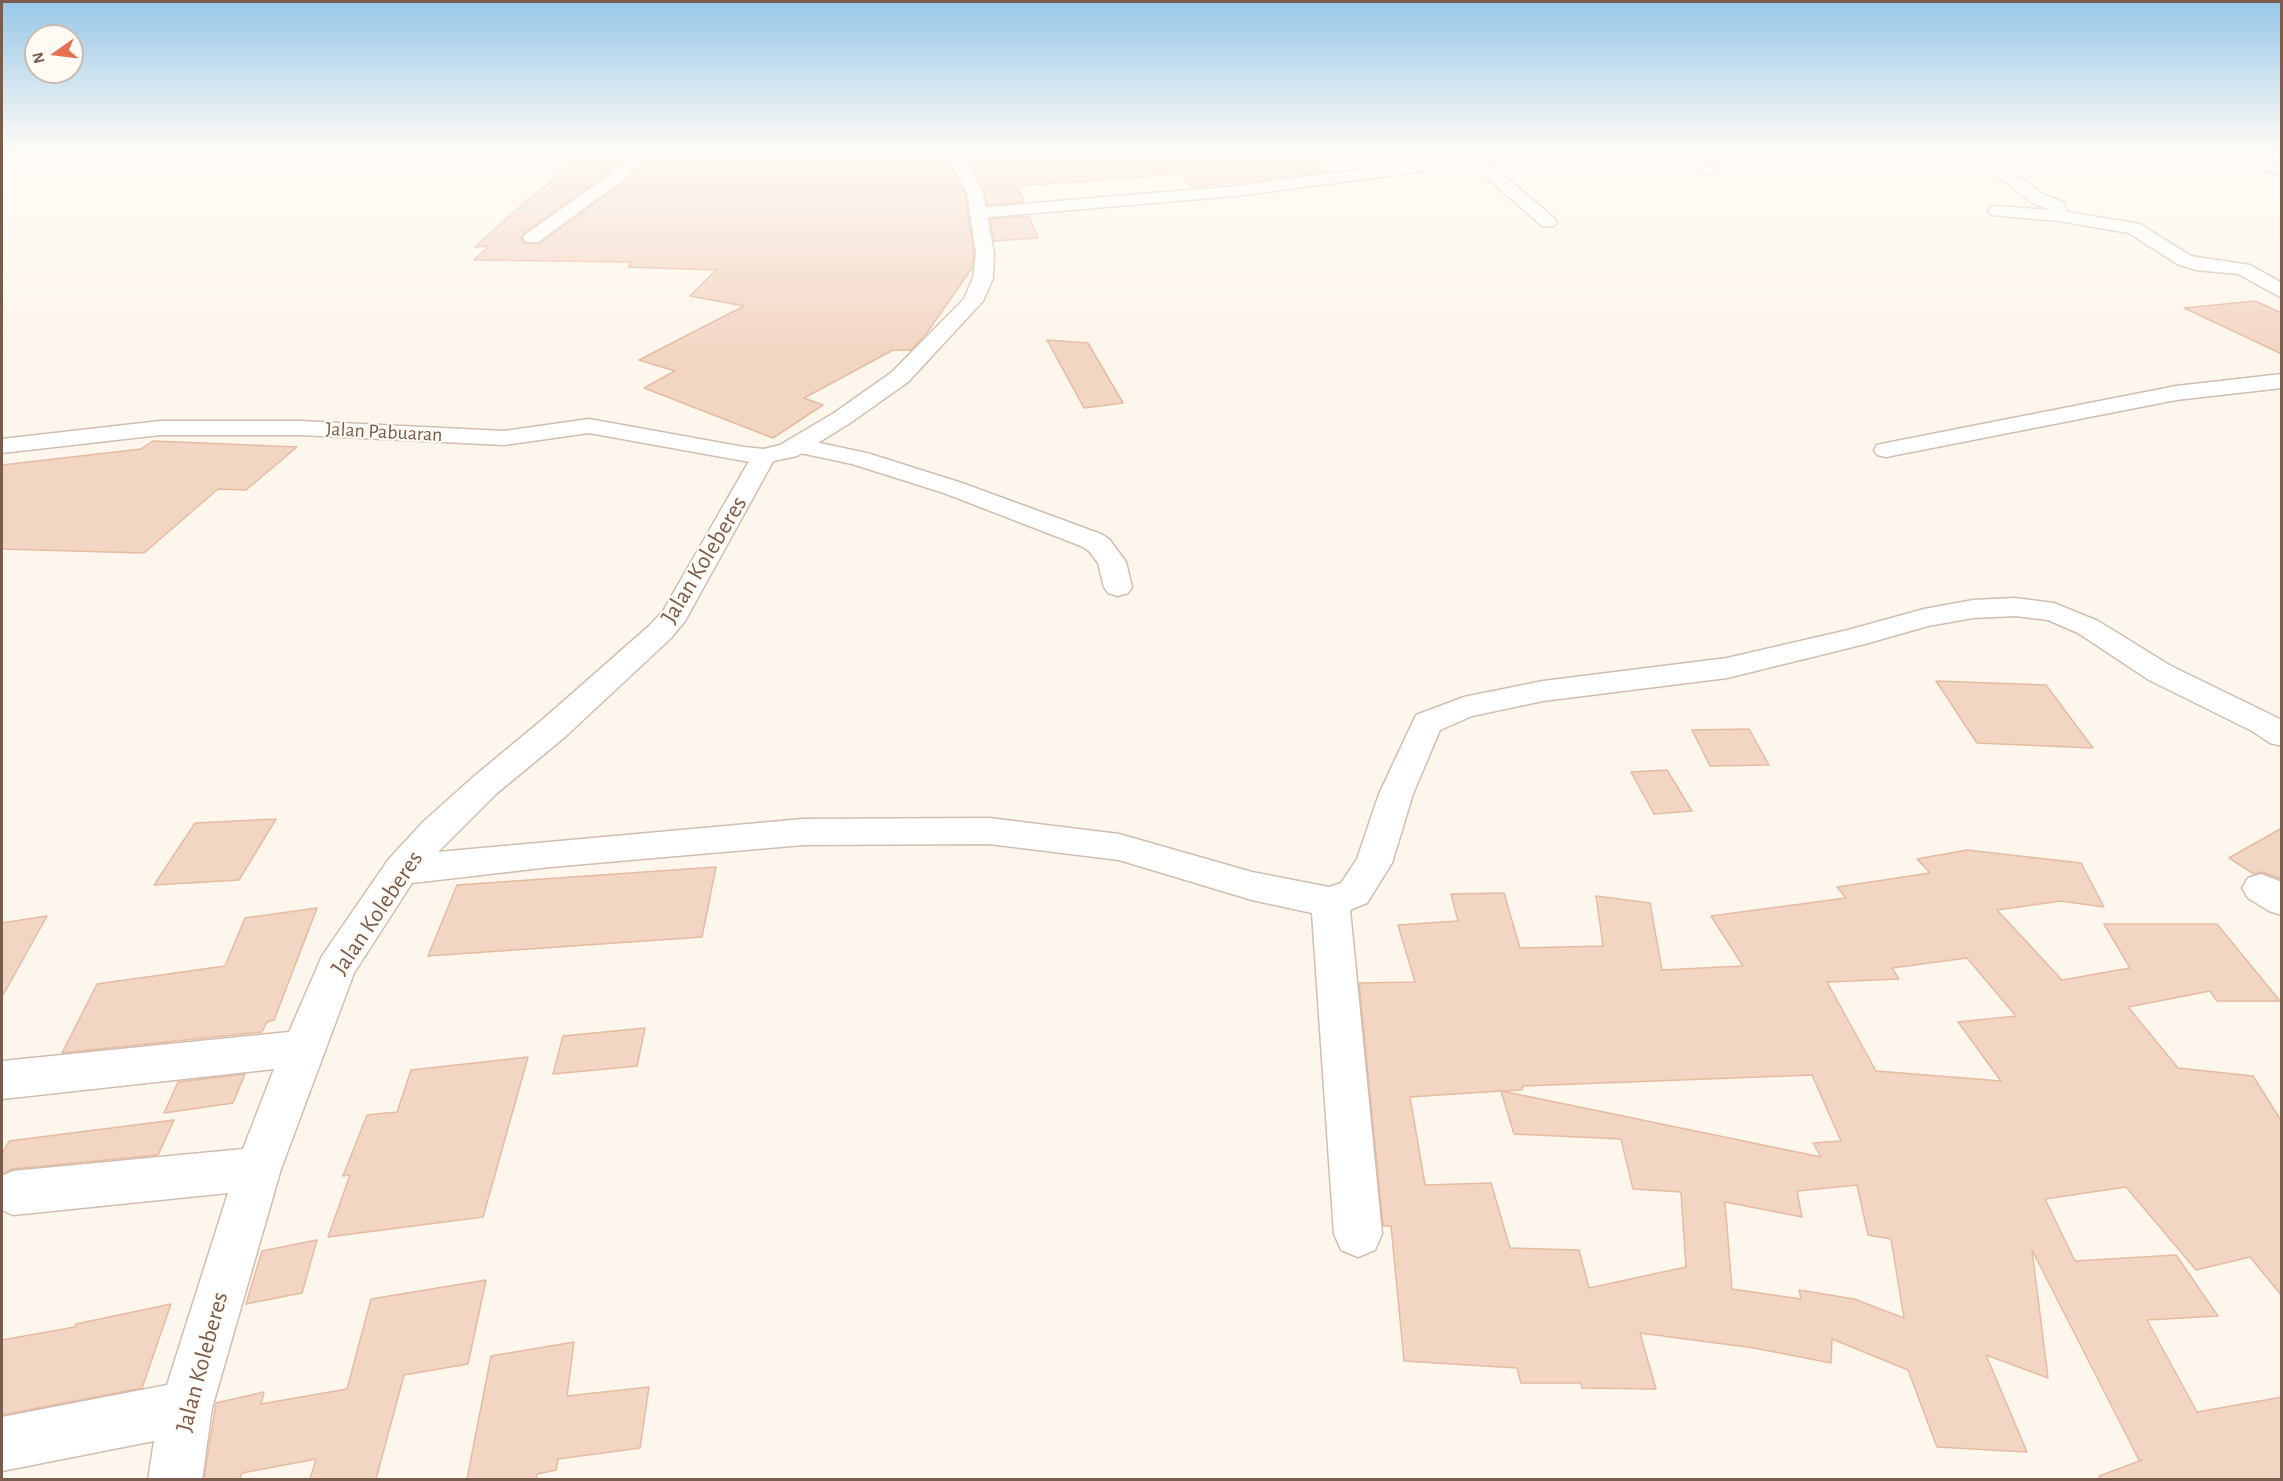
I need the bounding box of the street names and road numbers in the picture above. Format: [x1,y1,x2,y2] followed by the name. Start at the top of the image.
[325,417,443,447] street label: Jalan Pabuaran
[655,491,753,629] street label: Jalan Koleberes
[325,845,429,981] street label: Jalan Koleberes
[170,1289,234,1435] street label: Jalan Koleberes

